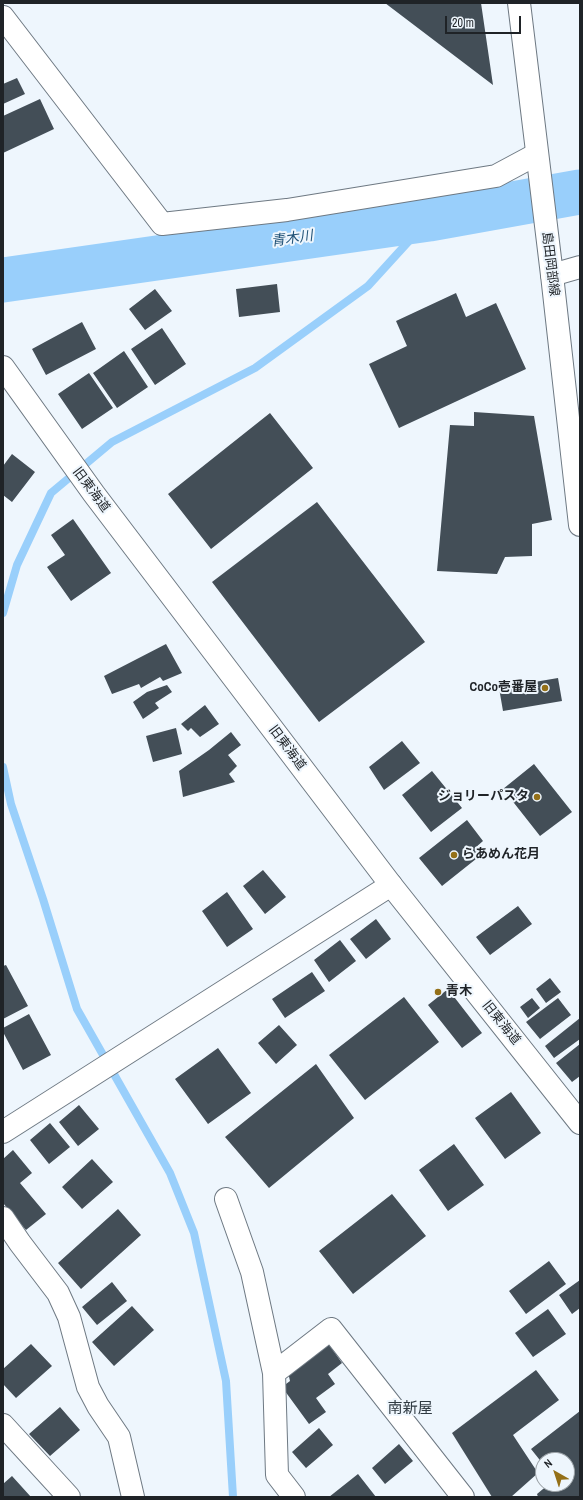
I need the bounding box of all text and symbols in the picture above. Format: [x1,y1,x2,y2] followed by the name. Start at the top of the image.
[447,8,523,34] scale bar
[452,15,474,31] text: 20 m
[270,228,314,250] water label: 青木川
[538,231,562,297] street label: 島田岡部線
[69,465,113,515] street label: 旧東海道
[470,680,537,696] place label: CoCo壱番屋
[540,683,550,693] marker: CoCo壱番屋
[265,723,309,773] street label: 旧東海道
[438,789,529,805] place label: ジョリーパスタ
[532,792,542,802] marker: ジョリーパスタ
[462,847,540,863] place label: らあめん花月
[449,850,459,860] marker: らあめん花月
[446,984,472,1000] place label: 青木
[433,987,443,997] marker: 青木
[479,998,523,1048] street label: 旧東海道
[388,1400,432,1418] district label: 南新屋
[535,1452,575,1492] north arrow
[541,1456,555,1471] text: N

